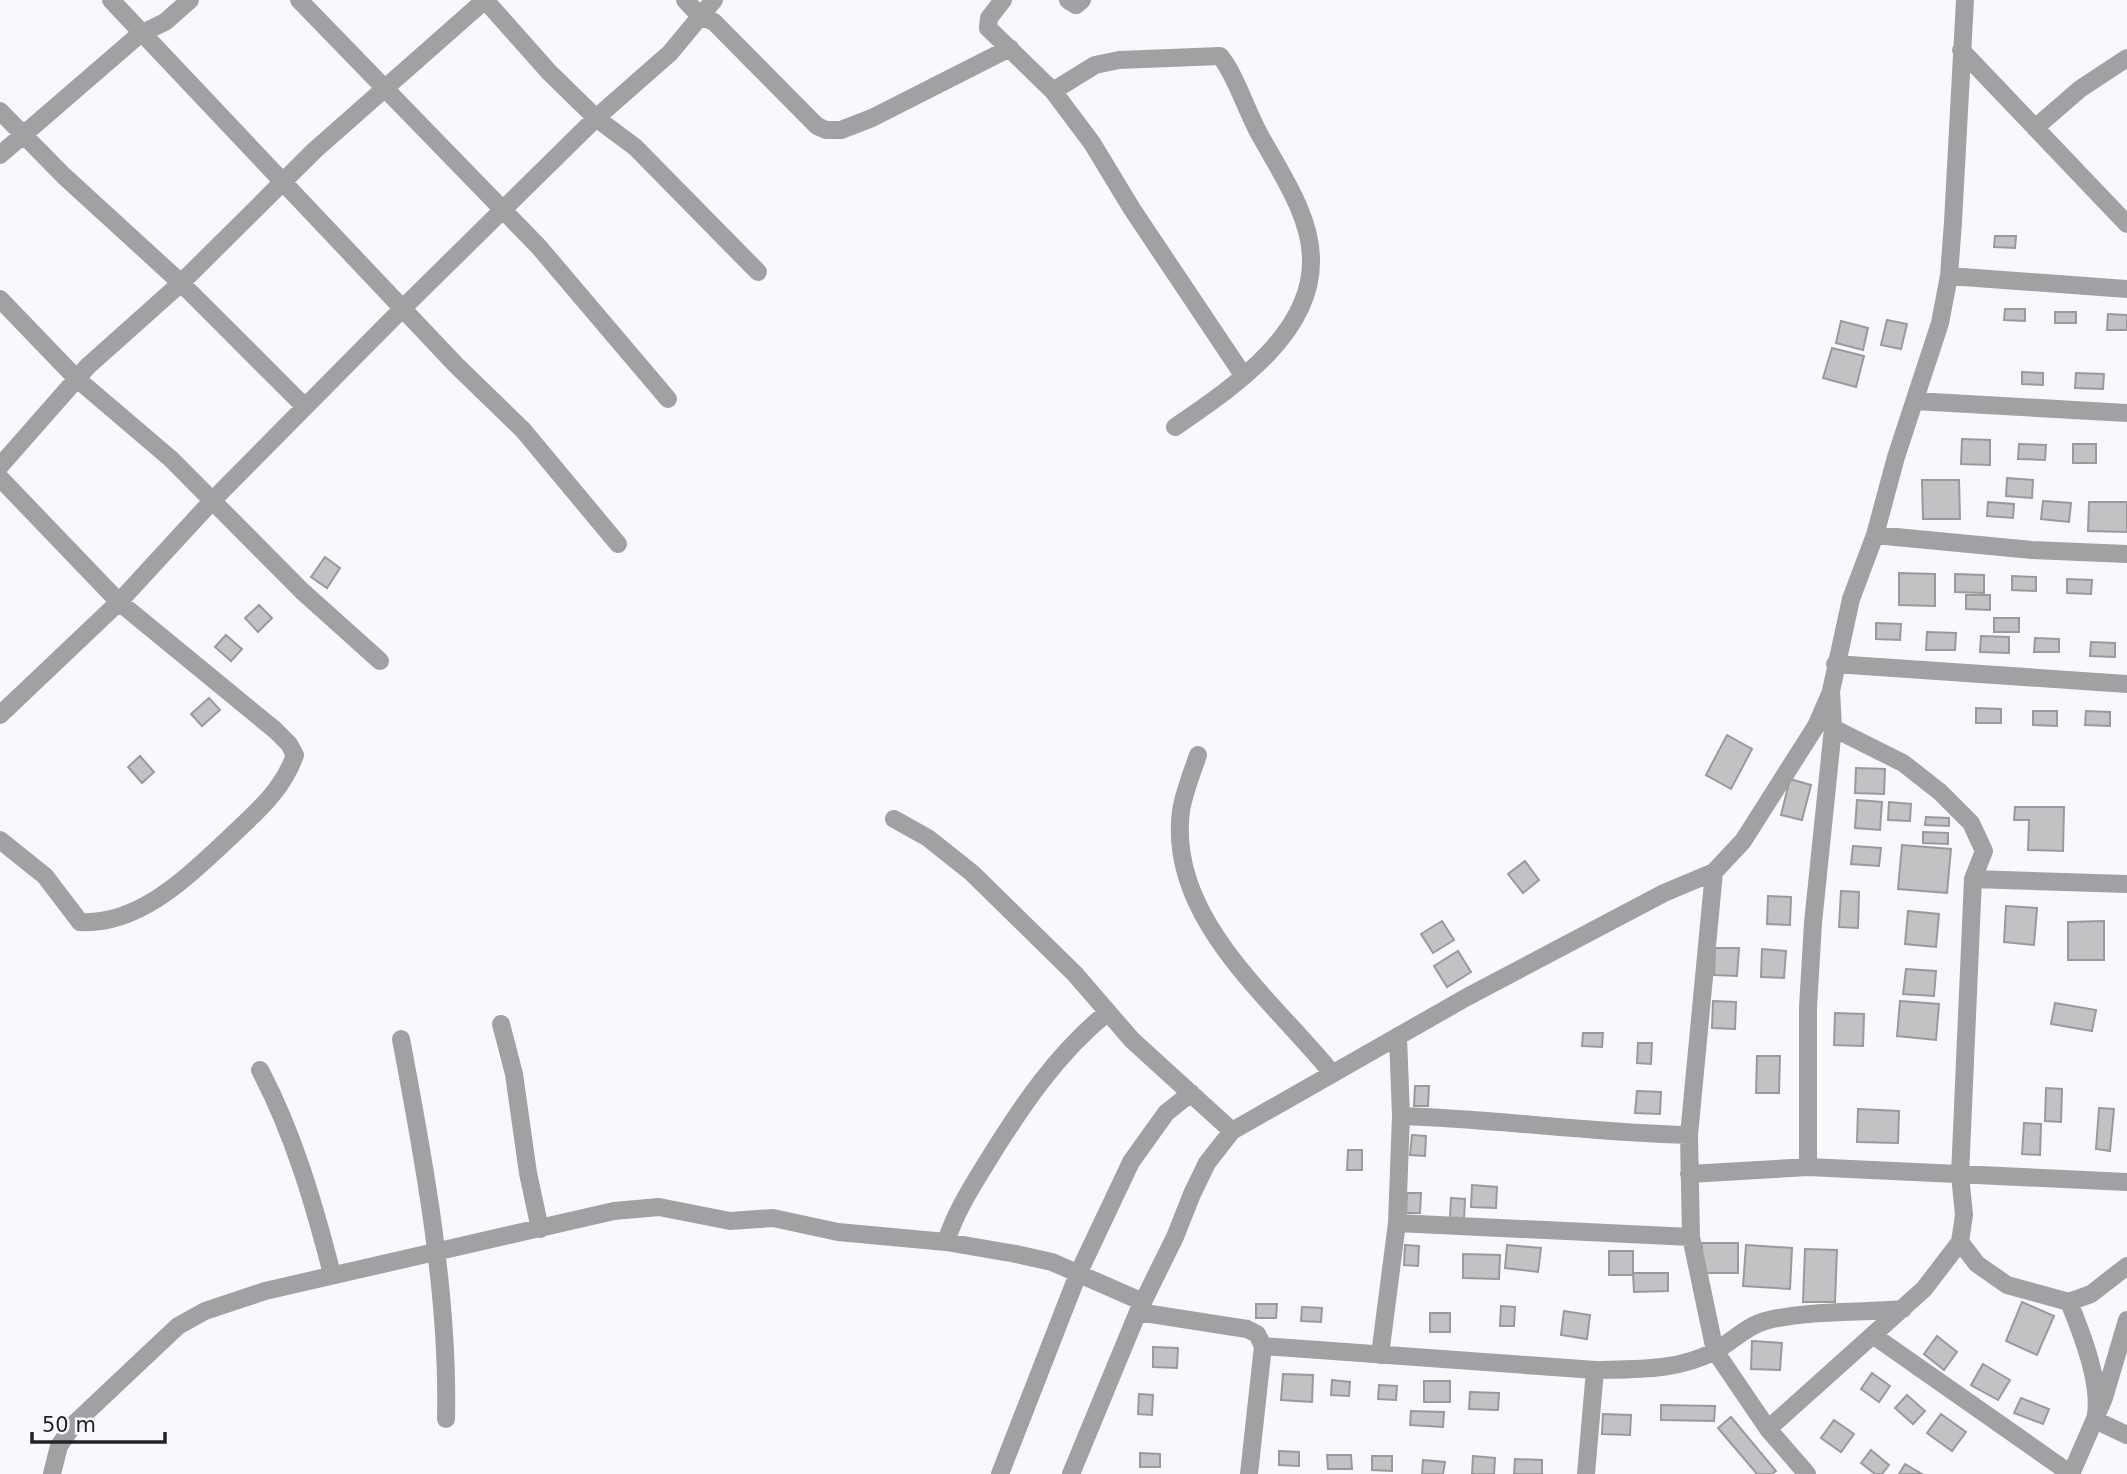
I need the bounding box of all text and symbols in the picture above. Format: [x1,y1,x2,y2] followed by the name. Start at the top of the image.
[32,1400,164,1444] scale bar
[42,1413,96,1437] text: 50 m

